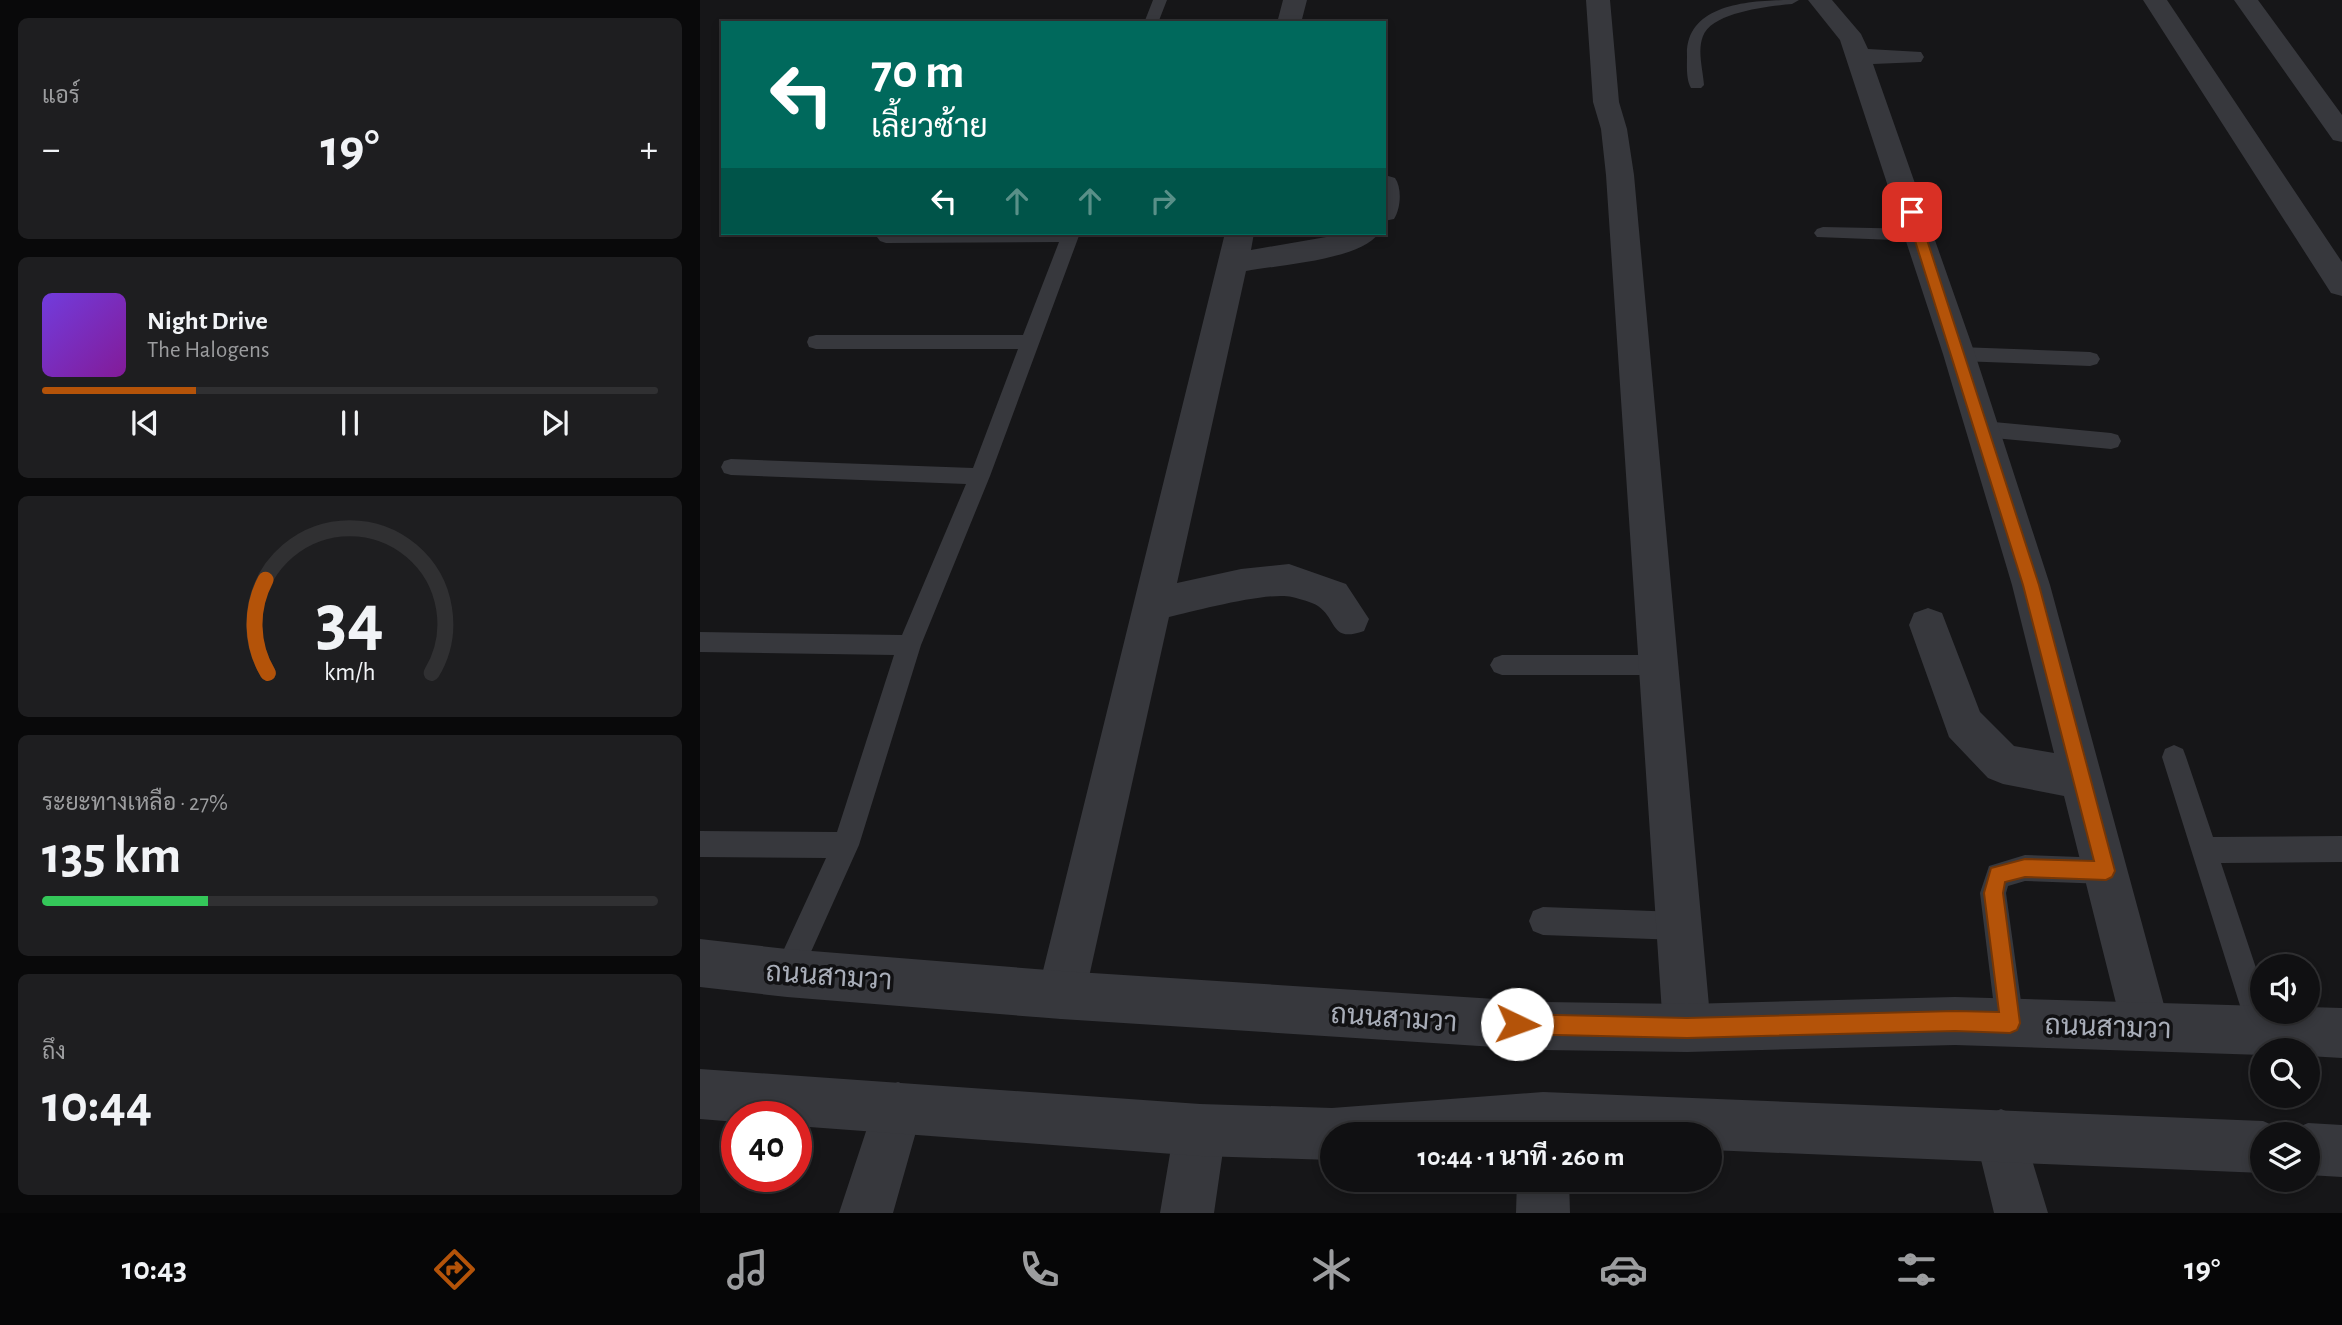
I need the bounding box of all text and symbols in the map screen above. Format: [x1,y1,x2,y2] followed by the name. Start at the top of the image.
[871,48,965,97] text: 70 m
[756,49,847,140] icon: left
[42,85,80,108] text: แอร์
[871,111,988,143] text: เลี้ยวซ้าย
[320,123,380,175] text: 19°
[42,131,60,169] text: −
[640,131,658,169] text: +
[925,182,963,220] icon: left
[998,182,1036,220] icon: ahead
[1071,182,1109,220] icon: ahead
[1144,182,1182,220] icon: right
[1882,182,1942,242] pin
[1893,193,1931,231] icon: arrive
[147,308,268,334] text: Night Drive
[147,339,269,362] text: The Halogens
[126,404,164,442] icon: previous
[331,404,369,442] icon: pause
[536,404,574,442] icon: next
[316,585,384,658] text: 34
[324,659,376,684] text: km/h
[42,792,228,815] text: ระยะทางเหลือ · 27%
[42,830,181,882] text: 135 km
[2250,954,2320,1192] map controls
[2250,954,2320,1024] button: sound
[765,959,893,995] street label: ถนนสามวา
[1480,987,1554,1061] position arrow
[1330,1001,1458,1037] street label: ถนนสามวา
[2044,1012,2172,1044] street label: ถนนสามวา
[2250,1038,2320,1108] button: search
[42,1041,66,1064] text: ถึง
[42,1079,152,1131] text: 10:44
[721,1101,812,1192] speed limit sign: 40
[2250,1122,2320,1192] button: layers
[1418,1144,1624,1170] text: 10:44 · 1 นาที · 260 m
[430,1245,479,1294] icon: directions
[723,1245,772,1294] icon: music
[1015,1245,1064,1294] icon: phone
[1307,1245,1356,1294] icon: climate
[1599,1245,1648,1294] icon: car
[1892,1245,1941,1294] icon: filters
[122,1253,187,1285] text: 10:43
[2184,1253,2220,1285] text: 19°

